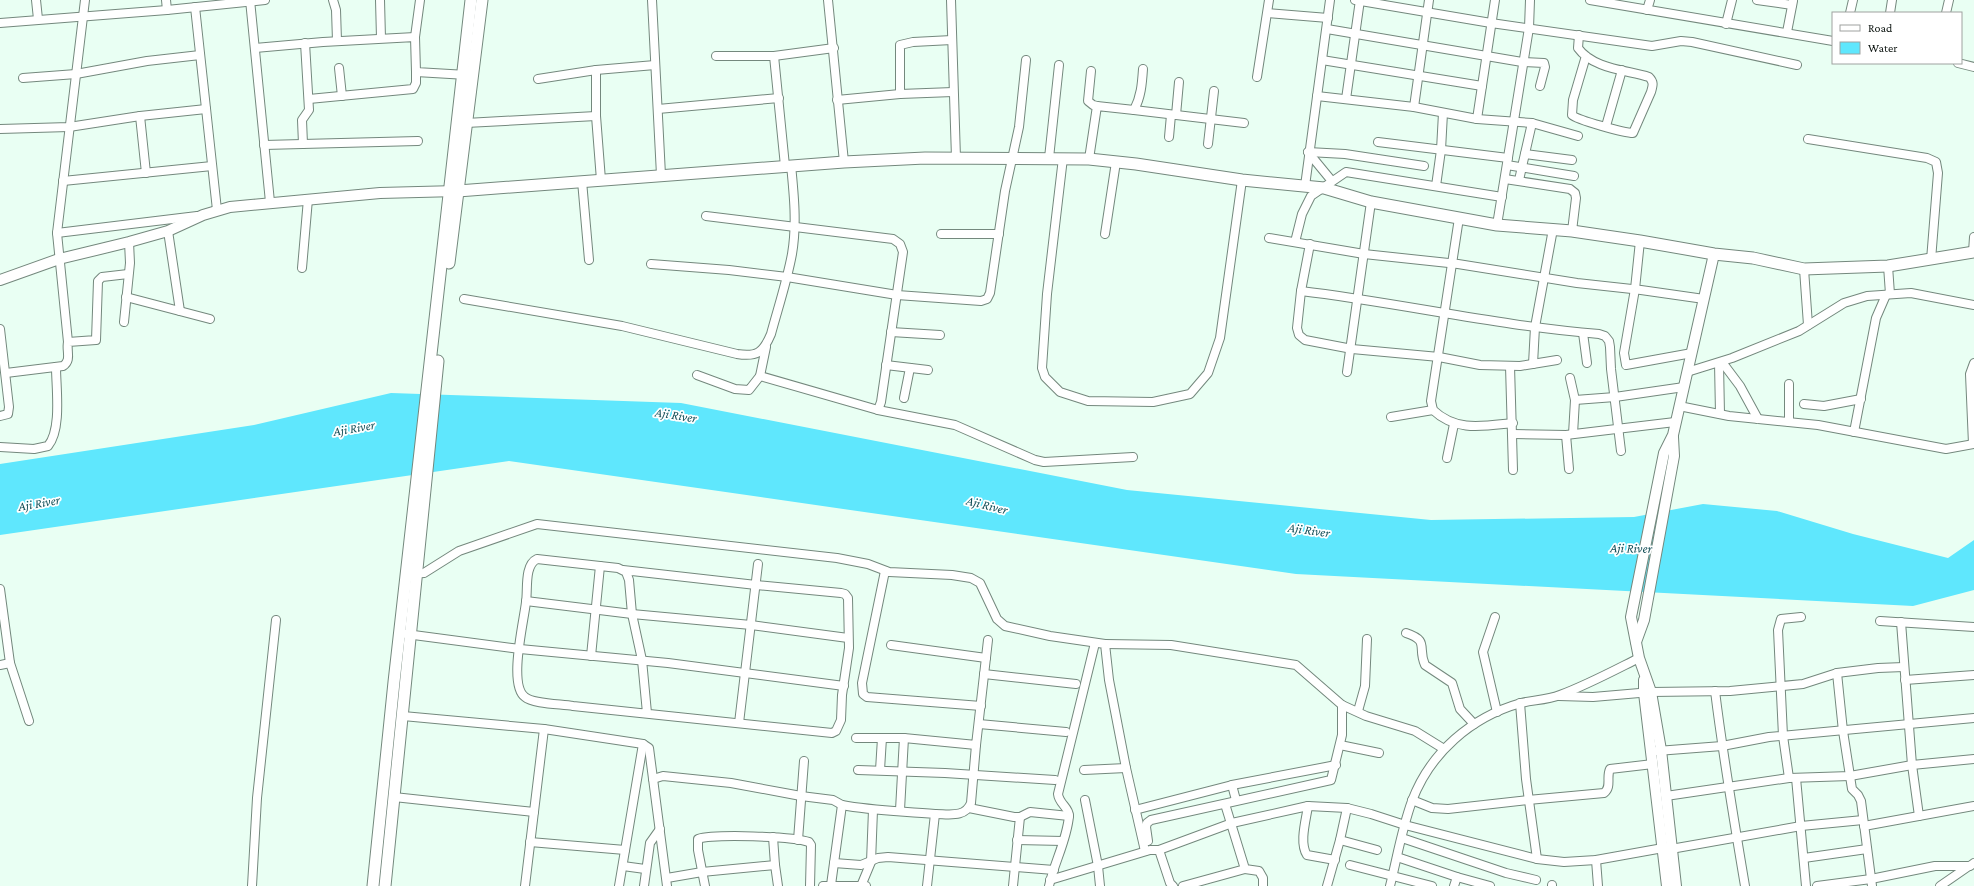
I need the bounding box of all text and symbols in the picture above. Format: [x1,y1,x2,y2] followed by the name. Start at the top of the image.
[1832,12,1962,64] legend
[1868,21,1893,35] text: Road
[1868,41,1898,55] text: Water
[653,404,698,427] water label: Aji River
[331,417,377,440] water label: Aji River
[16,492,62,515] water label: Aji River
[964,492,1010,518] water label: Aji River
[1286,520,1331,541] water label: Aji River
[1609,540,1653,557] water label: Aji River

